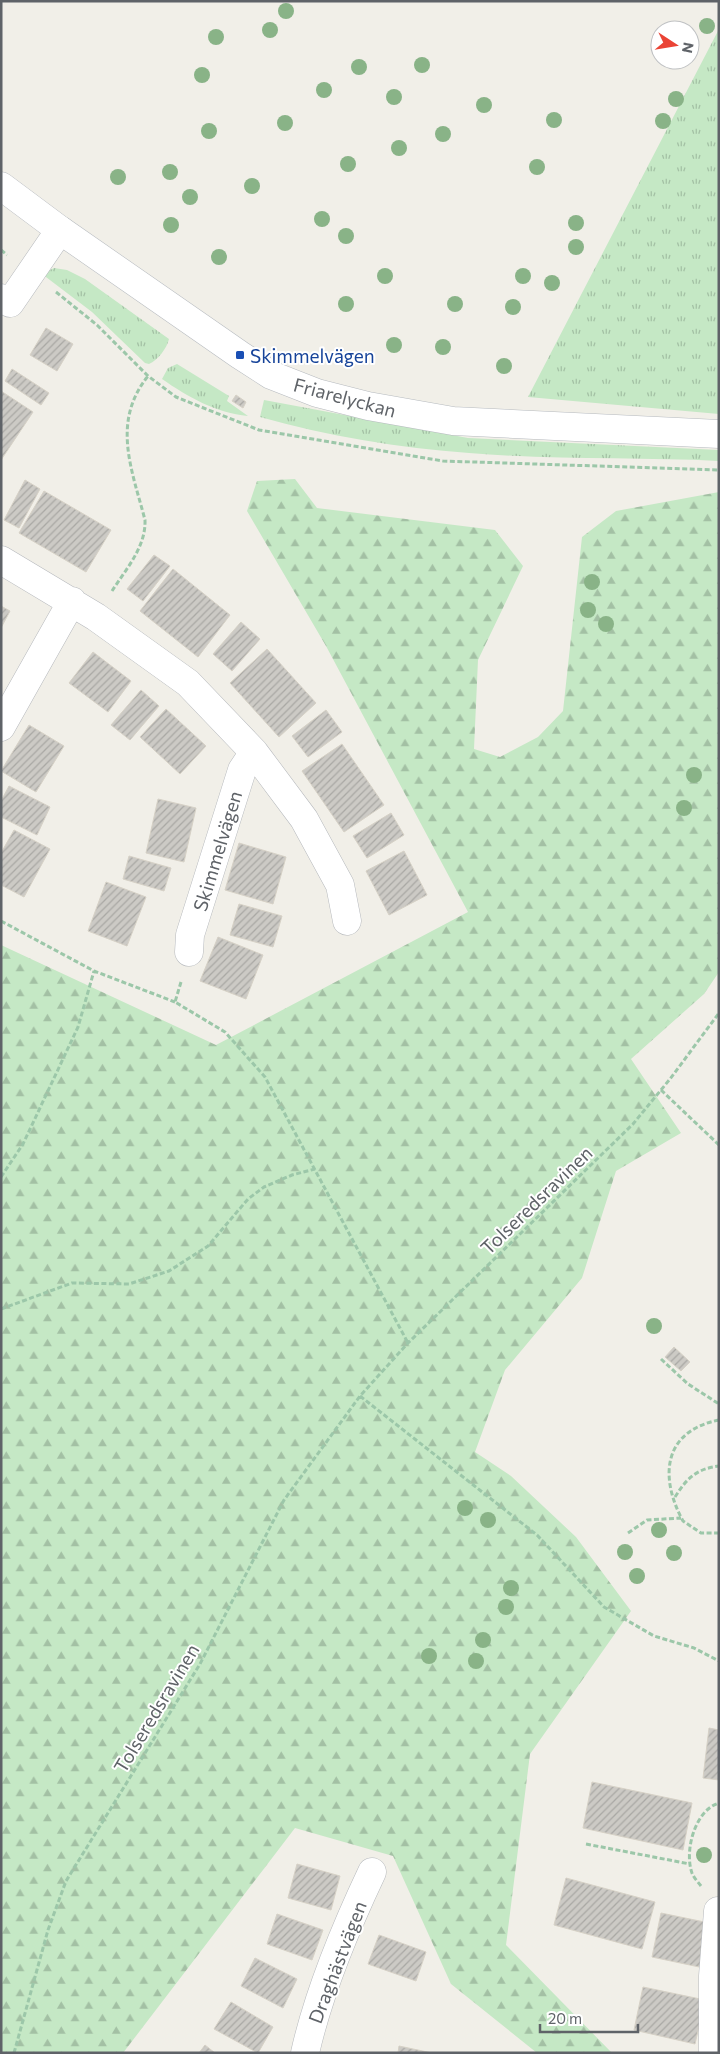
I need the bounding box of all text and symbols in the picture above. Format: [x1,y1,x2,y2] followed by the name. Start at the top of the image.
[650,20,700,70] north arrow
[679,41,698,55] text: N
[250,344,375,367] place label: Skimmelvägen
[234,349,246,361] marker: Skimmelvägen
[291,372,399,422] street label: Friarelyckan
[188,788,246,914] street label: Skimmelvägen
[475,1141,597,1259] street label: Tolseredsravinen
[109,1639,203,1777] street label: Tolseredsravinen
[303,1898,371,2026] street label: Draghästvägen
[540,2002,638,2034] scale bar
[548,2009,582,2027] text: 20 m

